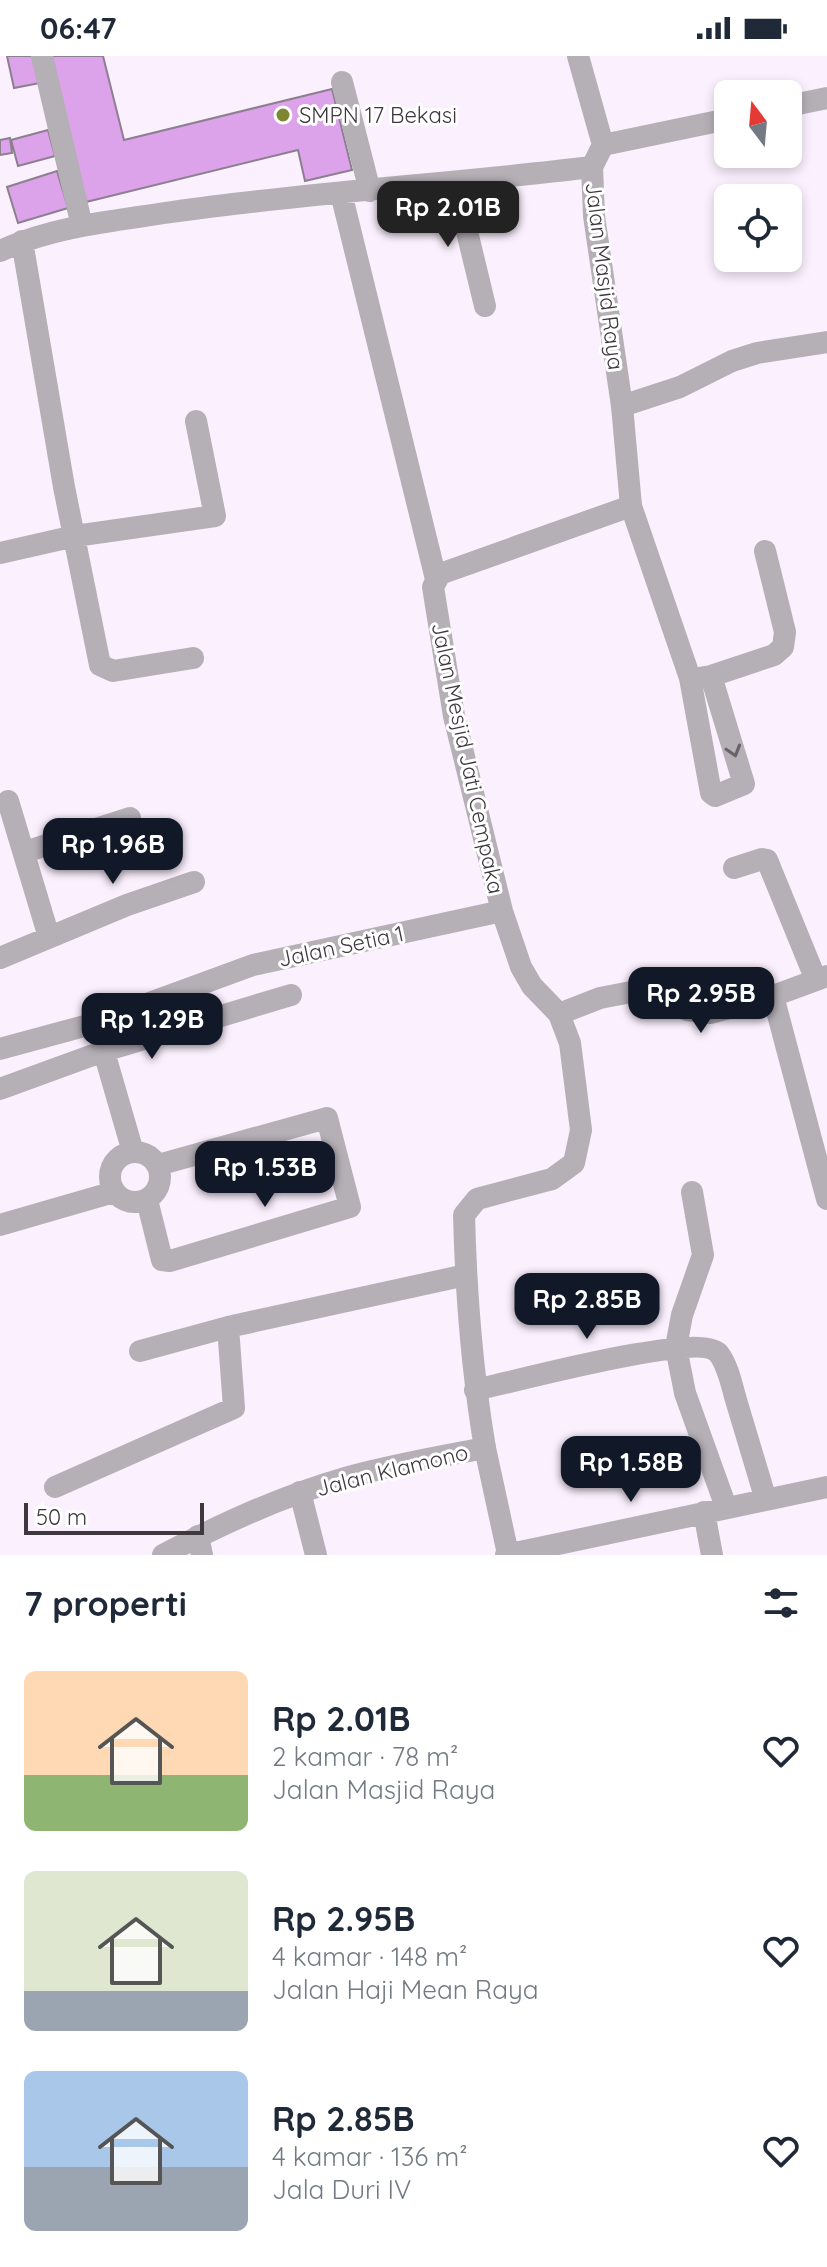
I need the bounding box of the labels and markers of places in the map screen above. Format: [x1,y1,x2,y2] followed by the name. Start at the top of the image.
[299,101,457,129] place label: SMPN 17 Bekasi
[274,106,292,124] marker: SMPN 17 Bekasi
[365,181,531,249] pin: Rp 2.01B
[30,818,196,886] pin: Rp 1.96B
[618,967,784,1035] pin: Rp 2.95B
[69,993,235,1061] pin: Rp 1.29B
[182,1141,348,1209] pin: Rp 1.53B
[504,1273,670,1341] pin: Rp 2.85B
[548,1436,714,1504] pin: Rp 1.58B

